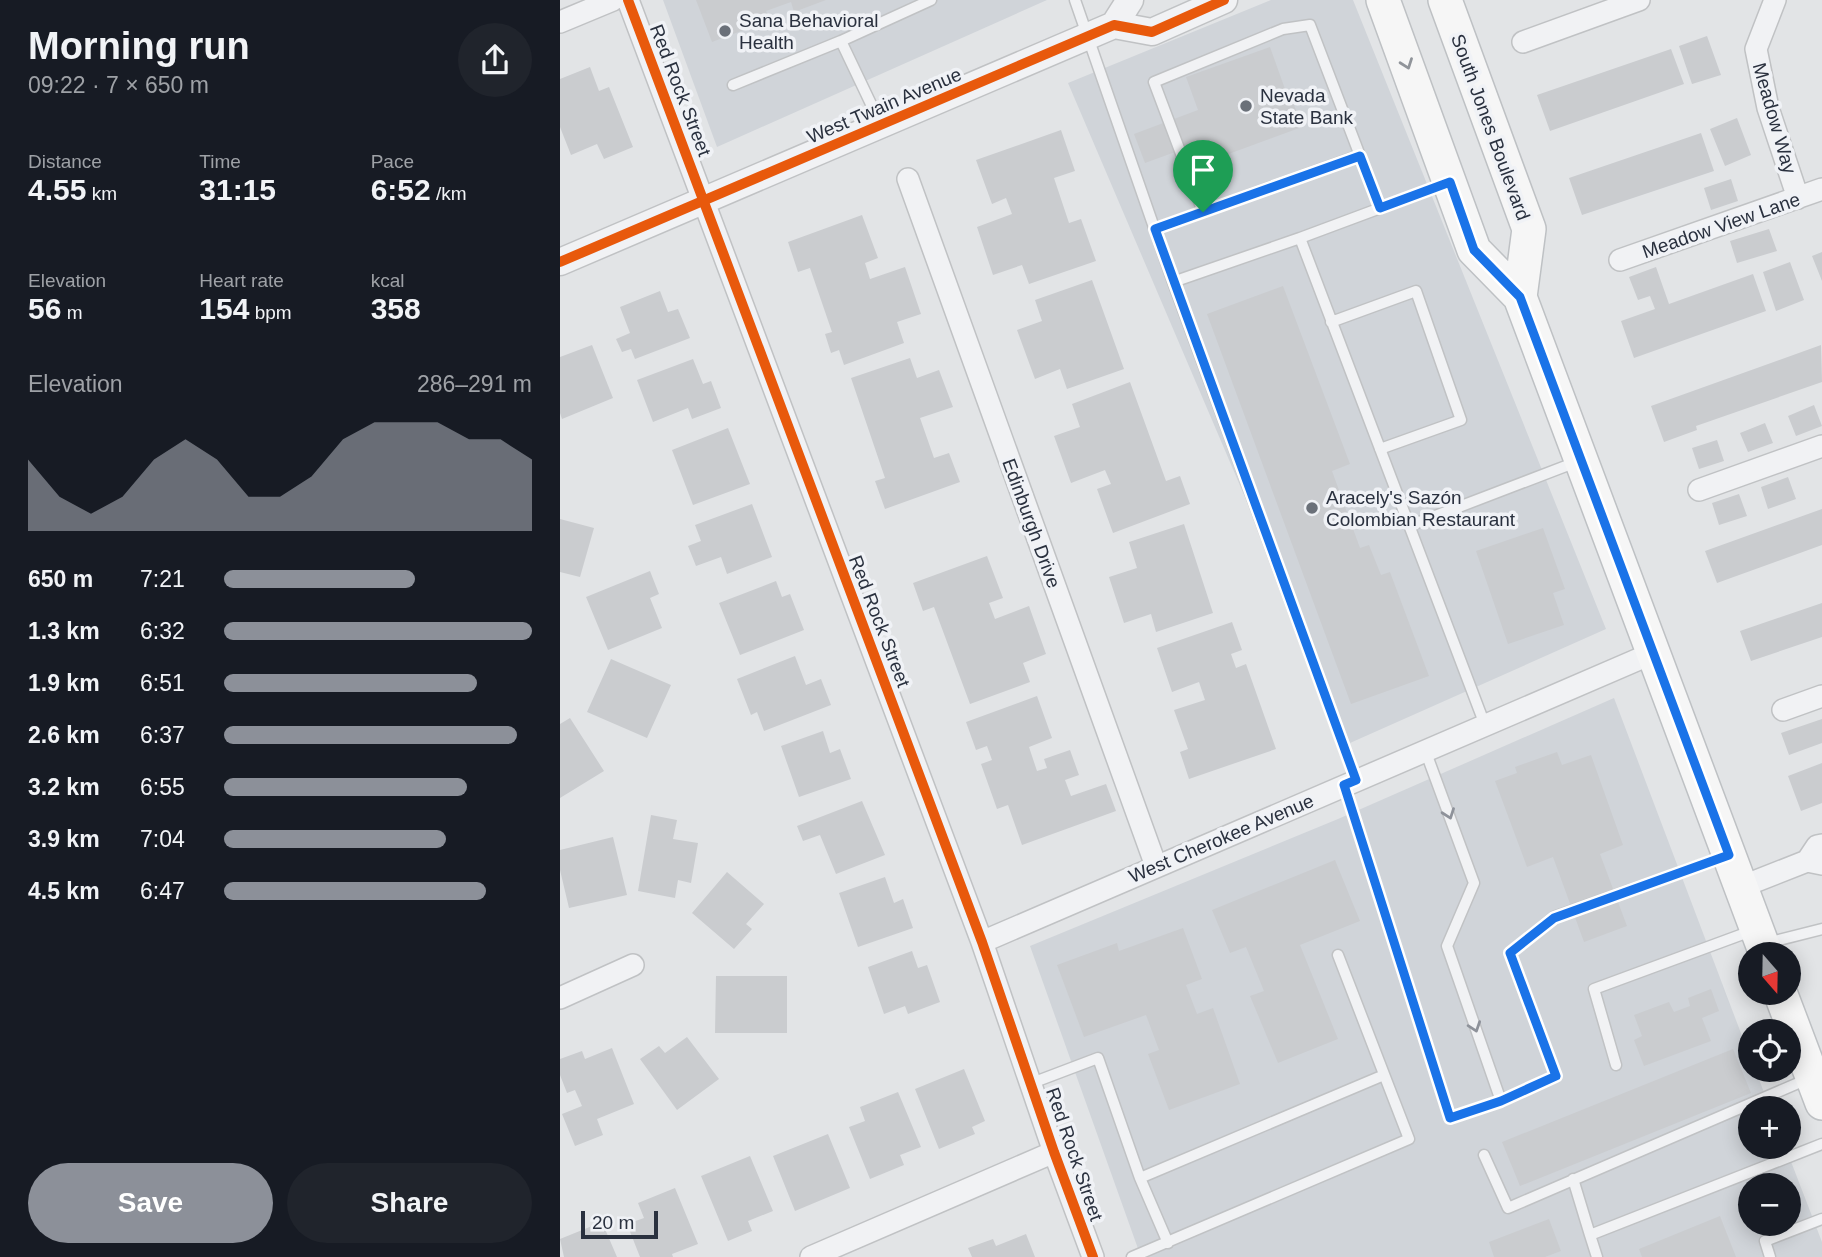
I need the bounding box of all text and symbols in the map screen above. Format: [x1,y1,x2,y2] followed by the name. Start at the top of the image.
[739,10,878,53] place label: Sana Behavioral Health
[646,21,716,160] street label: Red Rock Street
[458,23,532,97] button: share
[717,23,733,39] marker: Sana Behavioral Health
[28,25,250,67] text: Morning run
[1447,31,1534,223] street label: South Jones Boulevard
[1398,58,1412,70] one-way arrow
[1749,60,1801,176] street label: Meadow Way
[804,63,965,148] street label: West Twain Avenue
[28,72,209,98] text: 09:22 · 7 × 650 m
[1260,85,1353,128] place label: Nevada State Bank
[1238,98,1254,114] marker: Nevada State Bank
[1173,140,1233,212] pin
[28,151,102,172] text: Distance
[199,151,241,172] text: Time
[371,151,414,172] text: Pace
[1184,151,1222,189] icon: arrive
[28,173,86,206] text: 4.55
[199,173,276,206] text: 31:15
[371,173,431,206] text: 6:52
[86,183,117,204] text: km
[431,183,467,204] text: /km
[1640,189,1803,262] street label: Meadow View Lane
[28,270,106,291] text: Elevation
[199,270,284,291] text: Heart rate
[371,270,404,291] text: kcal
[28,292,61,325] text: 56
[199,292,249,325] text: 154
[371,292,421,325] text: 358
[61,302,82,323] text: m
[249,302,292,323] text: bpm
[28,371,123,397] text: Elevation
[417,371,532,397] text: 286–291 m
[998,456,1065,591] street label: Edinburgh Drive
[1326,487,1516,530] place label: Aracely's Sazón Colombian Restaurant
[1304,500,1320,516] marker: Aracely's Sazón Colombian Restaurant
[845,552,915,691] street label: Red Rock Street
[28,566,93,592] text: 650 m
[140,566,185,592] text: 7:21
[28,618,100,644] text: 1.3 km
[140,618,185,644] text: 6:32
[28,670,100,696] text: 1.9 km
[140,670,185,696] text: 6:51
[28,722,100,748] text: 2.6 km
[140,722,185,748] text: 6:37
[28,774,100,800] text: 3.2 km
[140,774,185,800] text: 6:55
[1126,790,1317,887] street label: West Cherokee Avenue
[1440,808,1454,820] one-way arrow
[28,826,100,852] text: 3.9 km
[140,826,185,852] text: 7:04
[28,878,100,904] text: 4.5 km
[140,878,185,904] text: 6:47
[1738,942,1801,1004] north arrow
[1738,942,1801,1236] map controls
[1738,1019,1801,1082] button: locate
[1467,1021,1481,1033] one-way arrow
[1042,1085,1107,1224] street label: Red Rock Street
[1738,1096,1801,1159] button: +
[28,1163,273,1243] button: Save
[287,1163,532,1243] button: Share
[1738,1173,1801,1236] button: −
[581,1208,658,1240] scale bar
[592,1212,634,1233] text: 20 m

